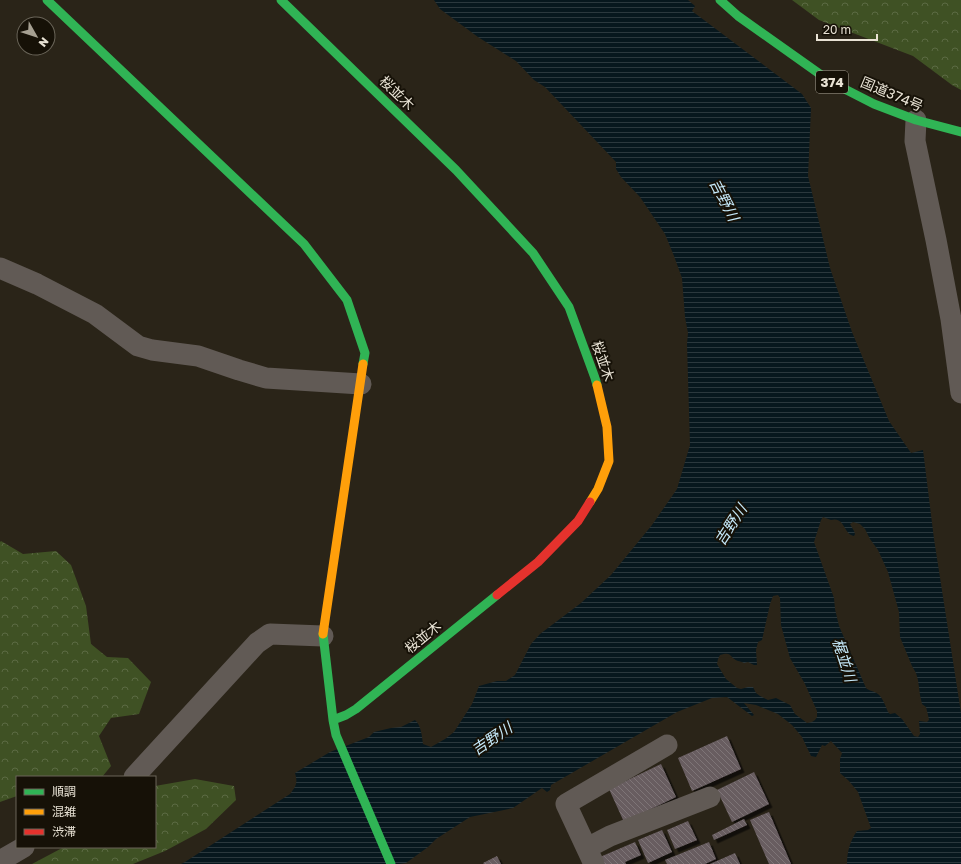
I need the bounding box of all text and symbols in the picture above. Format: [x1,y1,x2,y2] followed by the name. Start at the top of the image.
[16,16,56,56] north arrow
[817,16,877,42] scale bar
[823,22,851,37] text: 20 m
[36,35,52,50] text: N
[816,71,848,93] road number: 374
[376,72,418,113] street label: 桜並木
[858,73,926,114] street label: 国道374号
[707,175,744,225] water label: 吉野川
[589,338,618,383] street label: 桜並木
[710,499,751,548] water label: 吉野川
[401,617,444,656] street label: 桜並木
[829,636,861,686] water label: 梶並川
[468,717,517,758] water label: 吉野川
[16,776,156,848] legend
[52,784,76,799] text: 順調
[52,804,76,819] text: 混雑
[52,824,76,839] text: 渋滞

